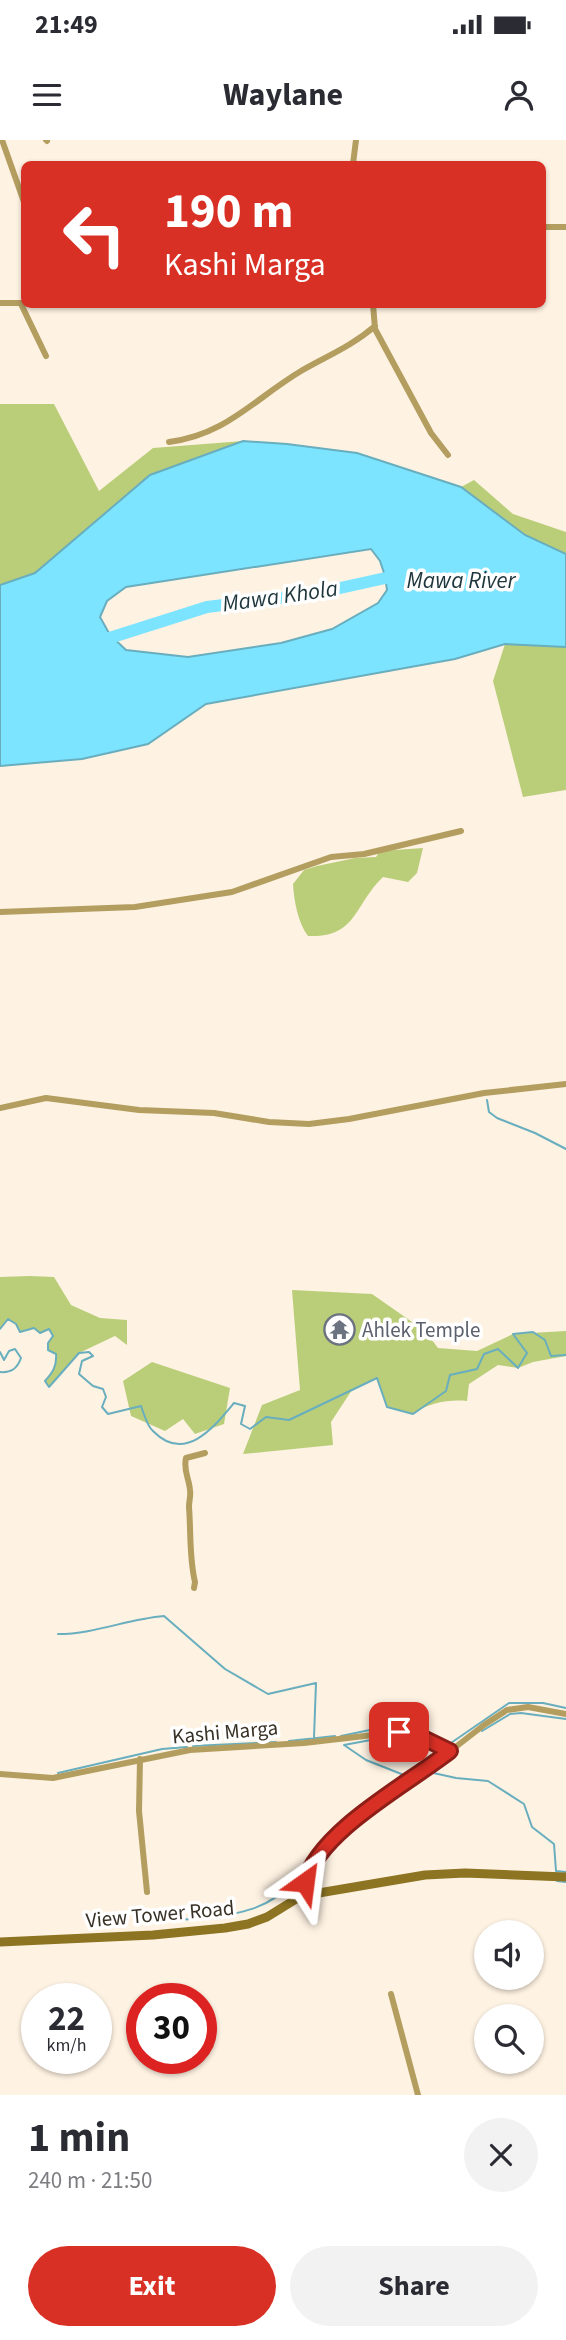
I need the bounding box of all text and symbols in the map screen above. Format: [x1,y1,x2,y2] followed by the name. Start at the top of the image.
[35,6,98,43] text: 21:49
[223,72,343,118] text: Waylane
[28,76,66,114] icon: menu
[500,76,538,114] icon: person
[164,177,293,247] text: 190 m
[49,189,140,280] icon: left
[164,242,326,288] text: Kashi Marga
[407,564,517,597] water label: Mawa River
[220,572,340,620] water label: Mawa Khola
[322,1313,356,1347] temple icon: Ahlek Temple
[362,1315,480,1345] place label: Ahlek Temple
[369,1702,429,1762] pin
[171,1712,279,1752] street label: Kashi Marga
[380,1713,418,1751] icon: arrive
[268,1845,342,1919] position arrow
[84,1893,236,1935] street label: View Tower Road
[474,1920,544,2074] map controls
[474,1920,544,1990] button: sound
[126,1983,217,2074] speed limit sign: 30
[48,1994,85,2044] text: 22
[474,2004,544,2074] button: search
[47,2033,86,2058] text: km/h
[28,2108,130,2168] text: 1 min
[464,2118,538,2192] button: close
[28,2164,152,2197] text: 240 m · 21:50
[28,2246,276,2326] button: Exit
[290,2246,538,2326] button: Share

